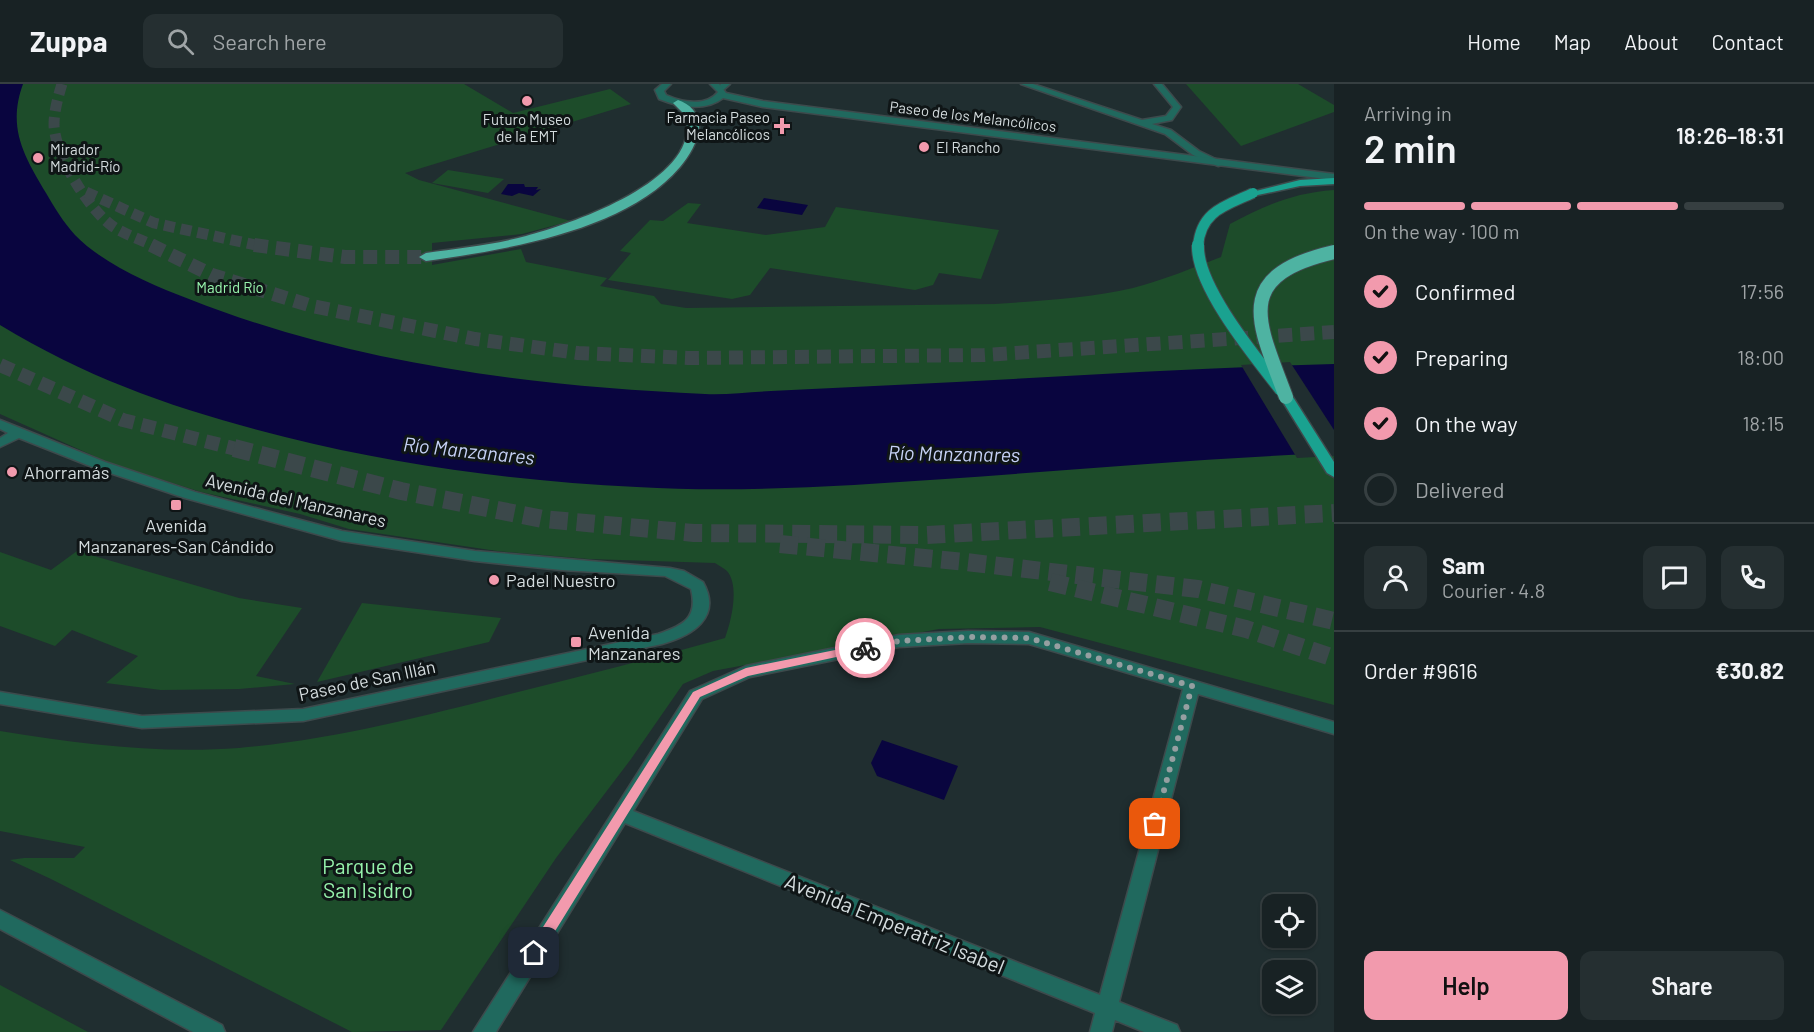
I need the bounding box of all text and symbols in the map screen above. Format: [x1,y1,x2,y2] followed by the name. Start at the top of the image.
[143,14,563,68] search box
[30,24,107,58] text: Zuppa
[164,25,197,58] icon: search
[212,28,327,54] text: Search here
[1467,29,1521,54] text: Home
[1554,29,1591,54] text: Map
[1624,29,1679,54] text: About
[1712,29,1784,54] text: Contact
[520,94,534,108] marker: Futuro Museo de la EMT
[889,97,1057,135] street label: Paseo de los Melancólicos
[1364,101,1452,125] text: Arriving in
[667,108,770,143] place label: Farmacia Paseo Melancólicos
[483,110,571,145] place label: Futuro Museo de la EMT
[775,119,789,133] marker: Farmacia Paseo Melancólicos
[1676,122,1784,148] text: 18:26–18:31
[1364,124,1457,171] text: 2 min
[936,138,1000,156] place label: El Rancho
[50,140,121,175] place label: Mirador Madrid-Río
[917,140,931,154] marker: El Rancho
[31,151,45,165] marker: Mirador Madrid-Río
[1364,219,1520,243] text: On the way · 100 m
[1364,275,1397,308] icon: check
[196,278,264,296] park label: Madrid Río
[1415,278,1515,304] text: Confirmed
[1740,279,1784,303] text: 17:56
[1364,341,1397,374] icon: check
[1415,344,1508,370] text: Preparing
[1737,345,1784,369] text: 18:00
[1364,407,1397,440] icon: check
[1415,410,1518,436] text: On the way
[1743,411,1784,435] text: 18:15
[402,431,536,469] water label: Río Manzanares
[888,440,1020,466] water label: Río Manzanares
[24,461,109,483] place label: Ahorramás
[5,465,19,479] marker: Ahorramás
[204,468,388,532] street label: Avenida del Manzanares
[1415,476,1504,502] text: Delivered
[169,498,183,512] marker: Avenida Manzanares-San Cándido
[78,514,274,557] place label: Avenida Manzanares-San Cándido
[1364,546,1427,609] button: person
[1643,546,1706,609] button: chat
[1721,546,1784,609] button: phone
[1442,552,1485,578] text: Sam
[506,569,616,591] place label: Padel Nuestro
[487,573,501,587] marker: Padel Nuestro
[1442,578,1545,602] text: Courier · 4.8
[835,618,895,678] courier
[588,621,680,664] place label: Avenida Manzanares
[849,632,882,665] icon: bike
[569,635,583,649] marker: Avenida Manzanares
[297,655,437,705] street label: Paseo de San Illán
[1364,657,1478,683] text: Order #9616
[1715,657,1784,683] text: €30.82
[1129,798,1180,849] pin
[1138,807,1171,840] icon: bag
[322,853,414,902] park label: Parque de San Isidro
[781,867,1009,979] street label: Avenida Emperatriz Isabel
[1262,894,1316,1014] map controls
[1262,894,1316,948] button: locate
[508,927,559,978] pin
[517,936,550,969] icon: home
[1364,951,1568,1020] button: Help
[1580,951,1784,1020] button: Share
[1262,960,1316,1014] button: layers

